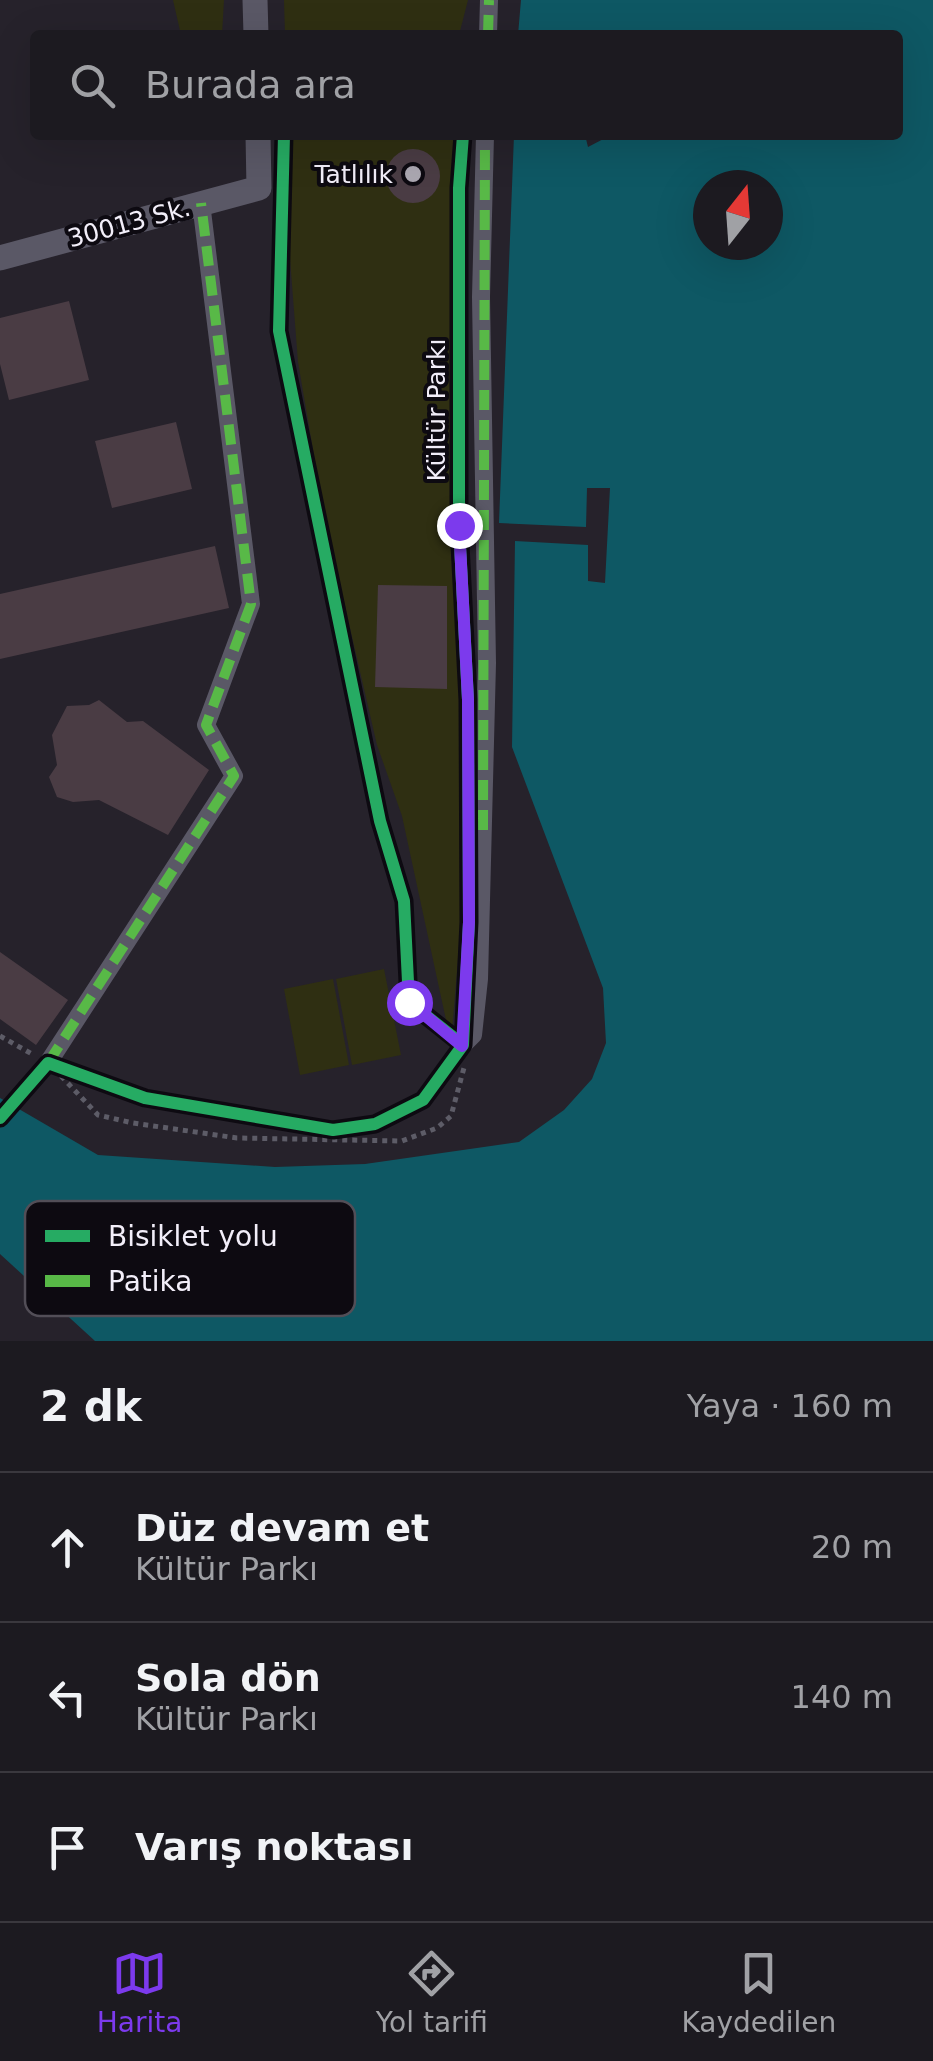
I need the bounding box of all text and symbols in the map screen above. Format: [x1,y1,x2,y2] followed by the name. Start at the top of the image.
[30,30,903,140] search box
[65,58,120,113] icon: search
[145,63,356,107] text: Burada ara
[313,160,394,189] place label: Tatlılık
[402,163,424,185] marker: Tatlılık
[693,170,783,260] north arrow
[64,193,194,253] street label: 30013 Sk.
[422,339,451,481] street label: Kültür Parkı
[437,503,483,549] route end
[387,980,433,1026] route start
[25,1201,355,1316] legend
[108,1220,278,1253] text: Bisiklet yolu
[108,1265,192,1298] text: Patika
[40,1382,142,1431] text: 2 dk
[687,1387,893,1425] text: Yaya · 160 m
[135,1506,429,1550] text: Düz devam et
[40,1520,95,1575] icon: ahead
[811,1528,893,1566] text: 20 m
[135,1550,318,1588] text: Kültür Parkı
[135,1656,321,1700] text: Sola dön
[40,1670,95,1725] icon: left
[791,1678,893,1716] text: 140 m
[135,1700,318,1738] text: Kültür Parkı
[40,1820,95,1875] icon: arrive
[135,1825,413,1869] text: Varış noktası
[97,1946,182,2039] tab: Harita
[376,1946,488,2039] tab: Yol tarifi
[681,1946,836,2039] tab: Kaydedilen

